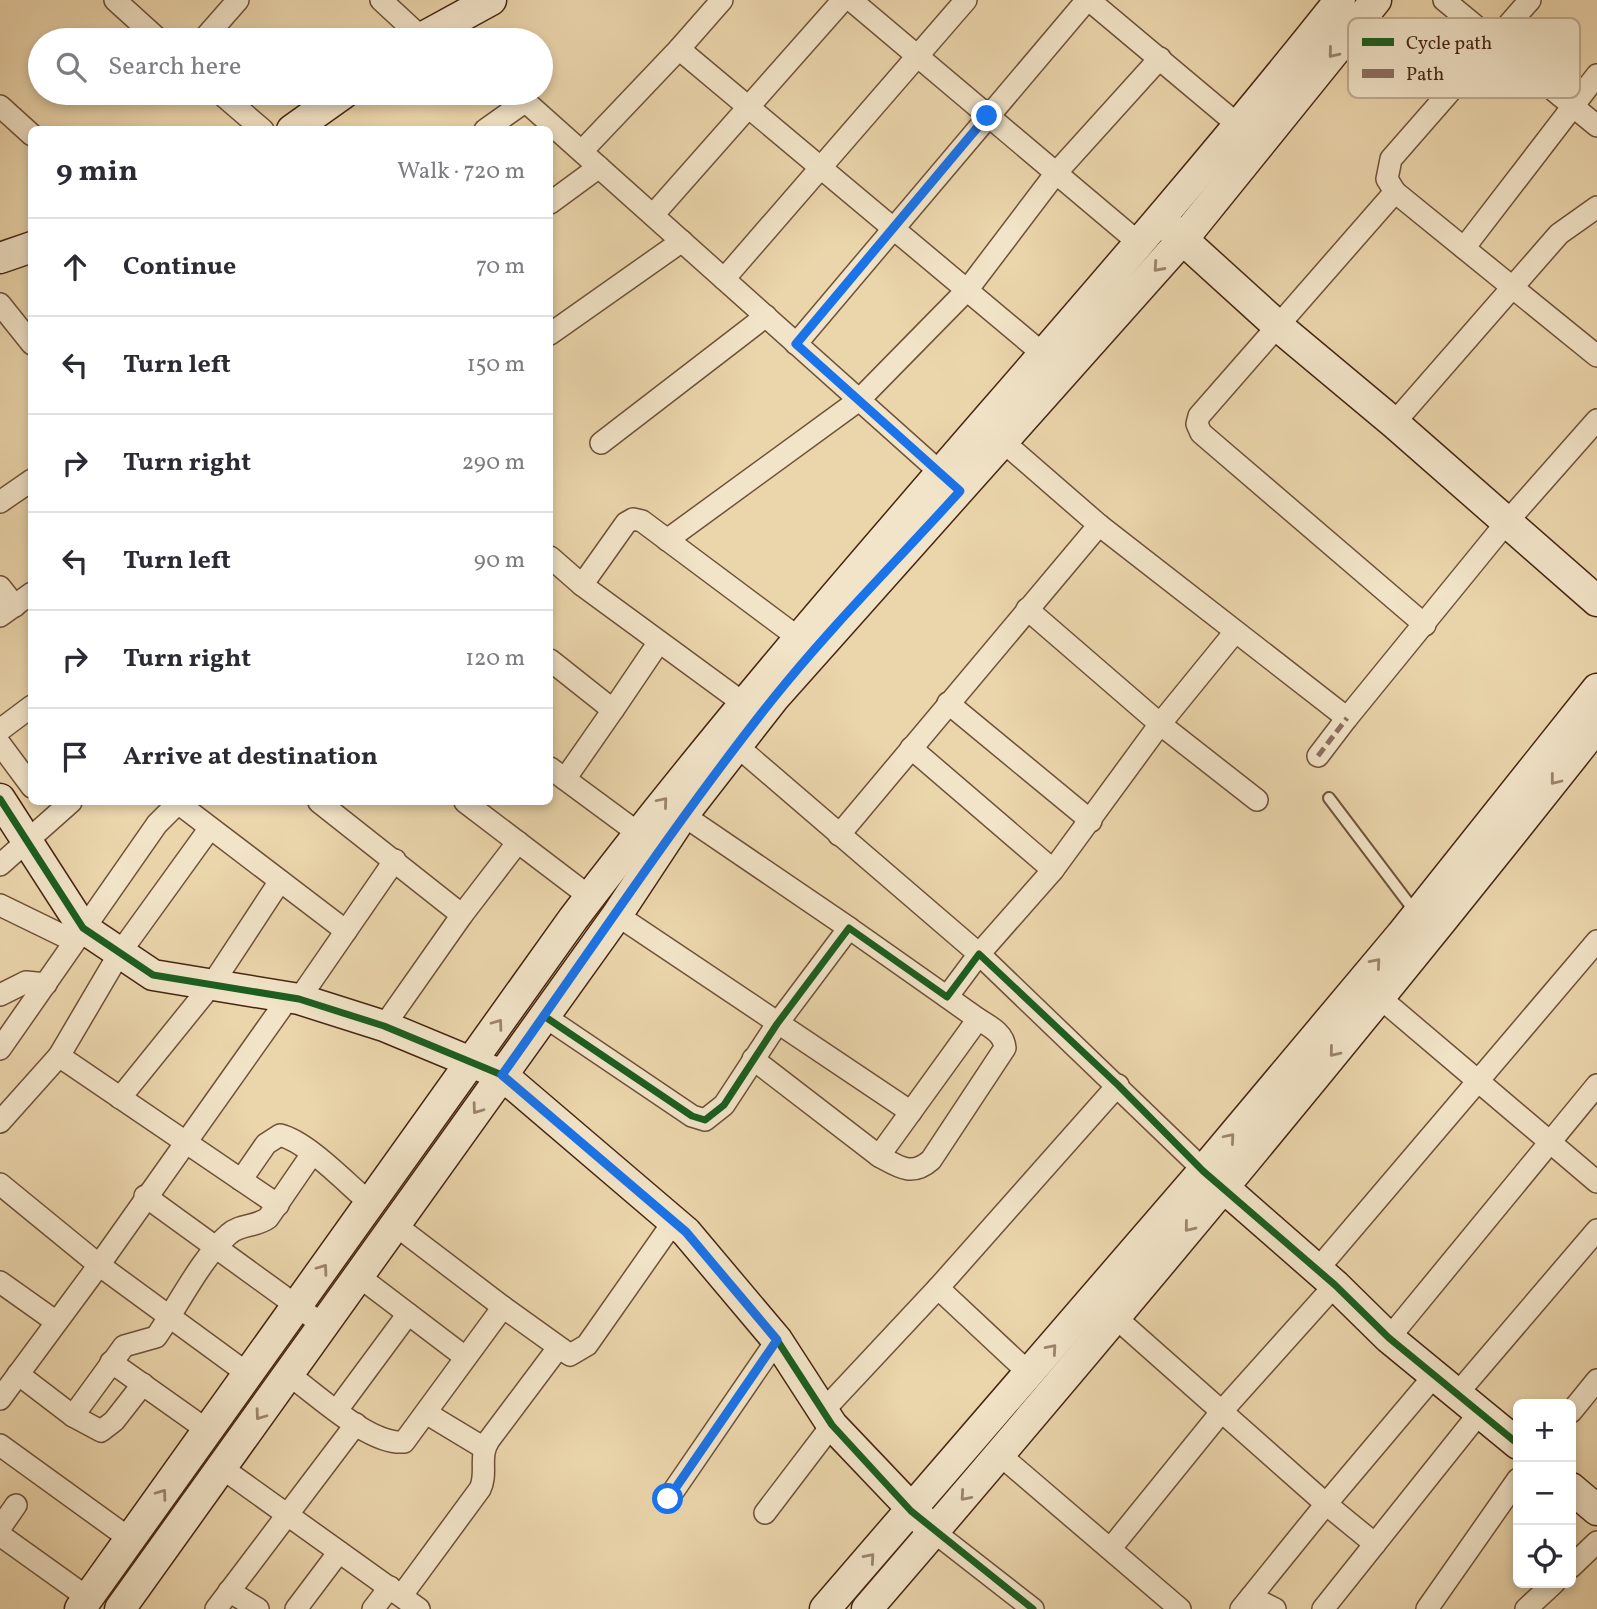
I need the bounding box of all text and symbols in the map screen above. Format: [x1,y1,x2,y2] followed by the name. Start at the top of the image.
[1348,18,1580,98] legend
[28,28,553,105] search box
[1406,31,1492,57] text: Cycle path
[1329,44,1341,57] one-way arrow
[52,48,90,86] icon: search
[108,49,241,85] text: Search here
[1406,62,1444,88] text: Path
[971,100,1002,131] route end
[56,151,138,193] text: 9 min
[397,156,525,188] text: Walk · 720 m
[56,248,94,286] icon: ahead
[123,249,236,285] text: Continue
[476,251,525,283] text: 70 m
[1154,259,1166,272] one-way arrow
[56,346,94,384] icon: left
[123,347,231,383] text: Turn left
[467,349,525,381] text: 150 m
[56,444,94,482] icon: right
[123,445,251,481] text: Turn right
[462,447,525,479] text: 290 m
[56,542,94,580] icon: left
[123,543,231,579] text: Turn left
[474,545,525,577] text: 90 m
[56,640,94,678] icon: right
[123,641,251,677] text: Turn right
[465,643,525,675] text: 120 m
[56,738,94,776] icon: arrive
[123,739,378,775] text: Arrive at destination
[1550,772,1563,785] one-way arrow
[655,798,668,810] one-way arrow
[1368,959,1380,972] one-way arrow
[490,1019,502,1032] one-way arrow
[1330,1043,1342,1056] one-way arrow
[473,1101,485,1114] one-way arrow
[1222,1134,1234,1147] one-way arrow
[1185,1219,1197,1232] one-way arrow
[315,1264,327,1277] one-way arrow
[1044,1345,1056,1358] one-way arrow
[1513,1399,1576,1588] map controls
[1513,1399,1576,1462] button: +
[256,1407,269,1420] one-way arrow
[1513,1462,1576,1525] button: −
[652,1483,683,1514] route start
[961,1488,973,1501] one-way arrow
[154,1489,166,1502] one-way arrow
[1513,1525,1576,1588] button: locate
[862,1553,874,1566] one-way arrow

